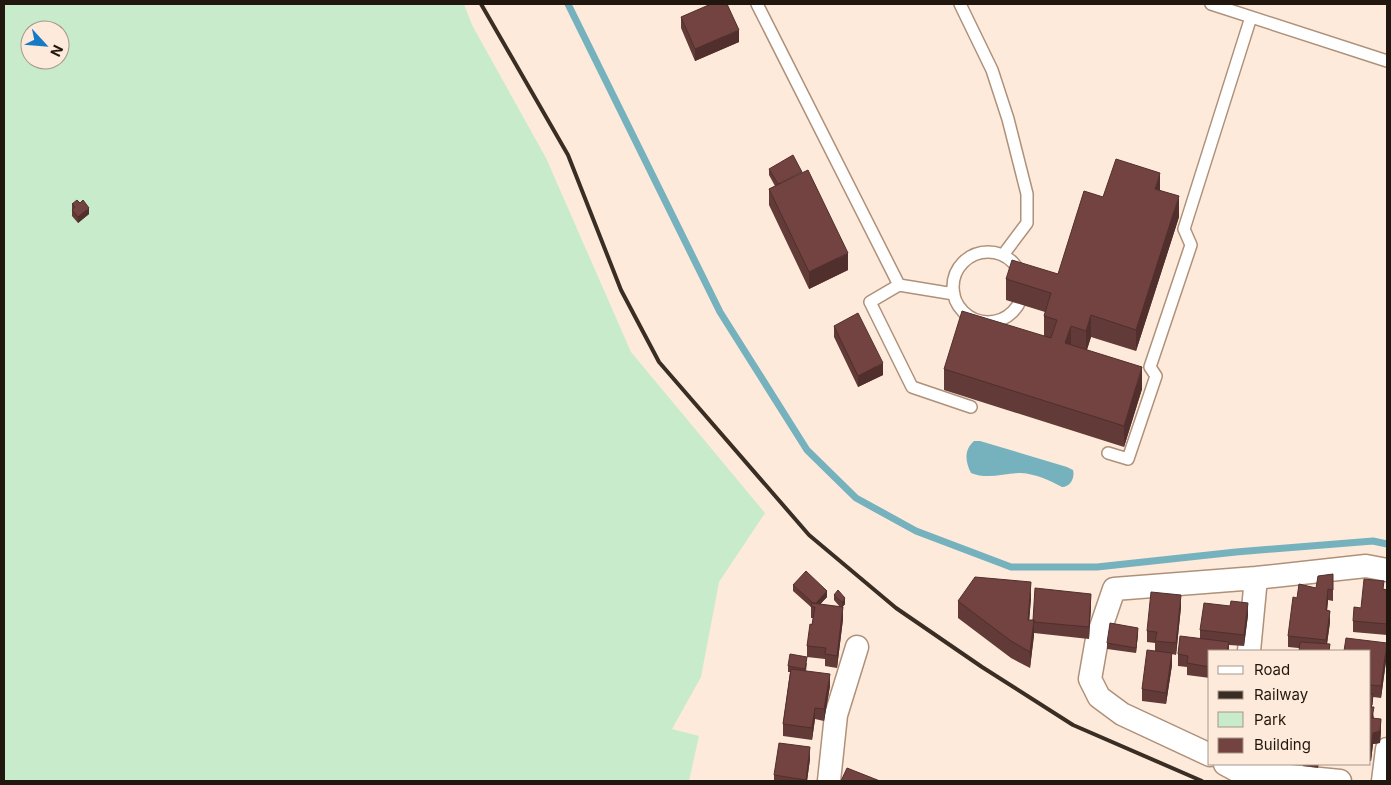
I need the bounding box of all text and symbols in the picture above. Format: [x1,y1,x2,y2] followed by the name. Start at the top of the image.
[20,20,70,70] north arrow
[47,42,67,59] text: N
[1208,650,1371,765] legend
[1254,660,1290,679] text: Road
[1254,685,1309,704] text: Railway
[1254,710,1287,729] text: Park
[1254,735,1311,754] text: Building

